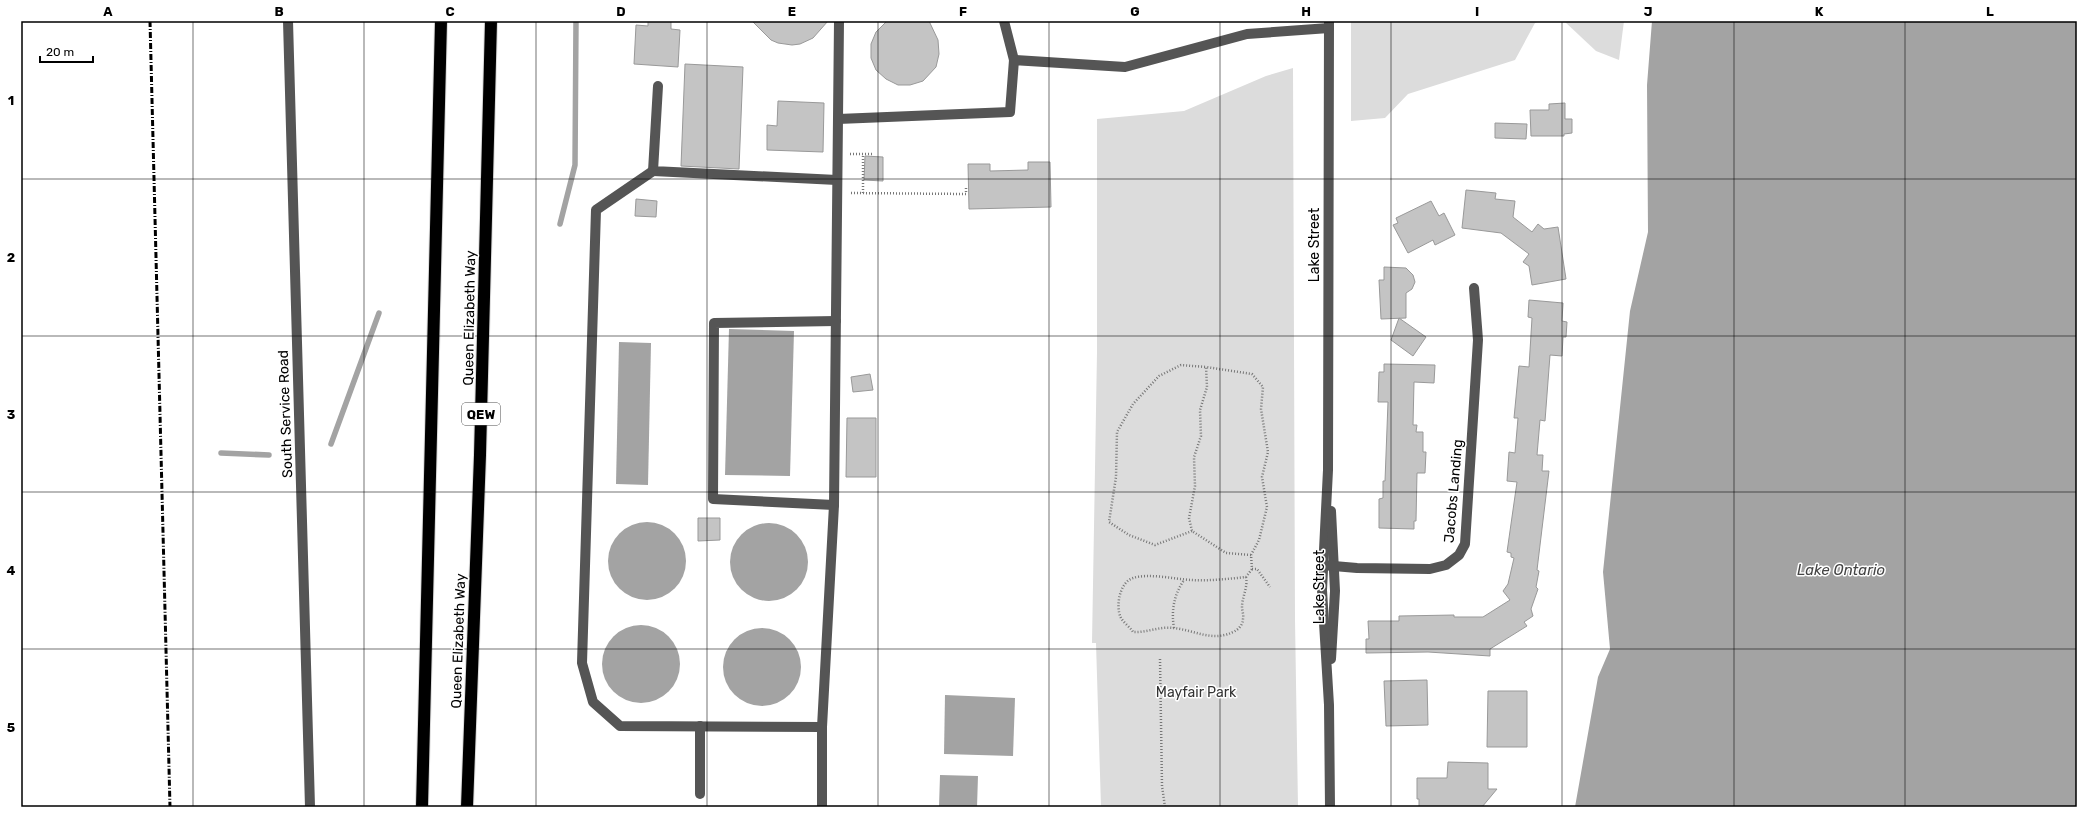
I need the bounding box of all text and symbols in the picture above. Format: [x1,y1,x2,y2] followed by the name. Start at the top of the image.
[103,4,113,19] text: A
[274,4,284,19] text: B
[445,4,455,19] text: C
[616,4,626,19] text: D
[788,4,796,19] text: E
[959,4,967,19] text: F
[1130,4,1140,19] text: G
[1301,4,1311,19] text: H
[1475,4,1479,19] text: I
[1644,4,1652,19] text: J
[1815,4,1824,19] text: K
[1986,4,1994,19] text: L
[40,38,93,64] scale bar
[46,45,74,59] text: 20 m
[8,93,14,108] text: 1
[1306,207,1323,282] street label: Lake Street
[7,250,15,265] text: 2
[460,250,479,386] street label: Queen Elizabeth Way
[275,350,296,478] street label: South Service Road
[462,403,500,425] road number: QEW
[7,407,16,422] text: 3
[1441,439,1466,544] street label: Jacobs Landing
[1311,549,1328,624] street label: Lake Street
[1797,561,1886,579] water label: Lake Ontario
[7,563,16,578] text: 4
[448,573,469,709] street label: Queen Elizabeth Way
[1156,684,1237,701] park label: Mayfair Park
[7,720,15,735] text: 5

